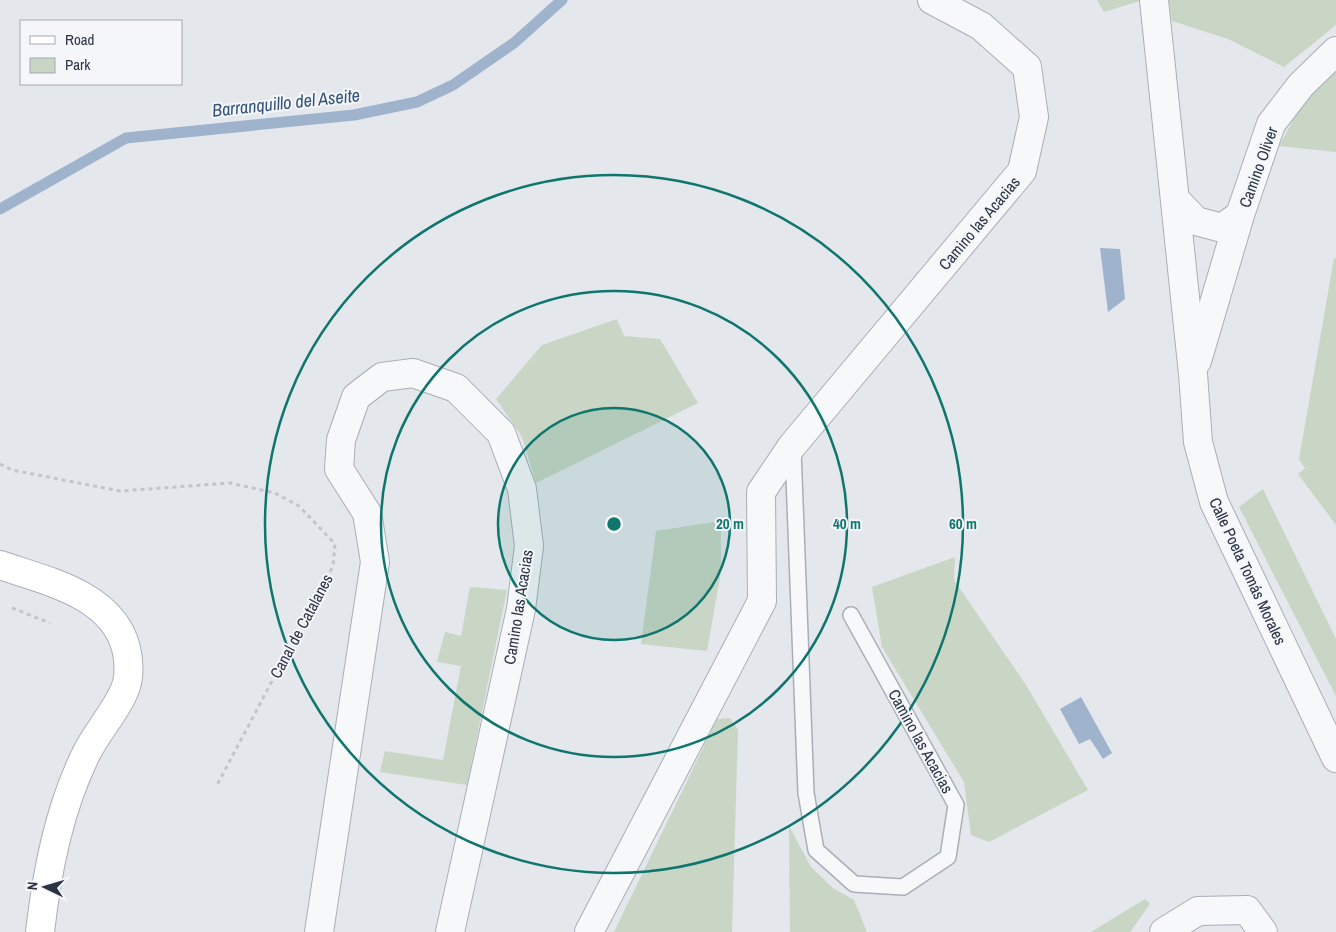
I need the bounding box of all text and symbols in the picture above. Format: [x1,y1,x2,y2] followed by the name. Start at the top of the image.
[20,20,182,85] legend
[65,29,94,50] text: Road
[65,54,91,75] text: Park
[211,82,361,123] water label: Barranquillo del Aseite
[1233,123,1283,211] street label: Camino Oliver
[933,172,1025,274] street label: Camino las Acacias
[1204,494,1292,648] street label: Calle Poeta Tomás Morales
[716,513,744,534] text: 20 m
[833,513,861,534] text: 40 m
[949,513,977,534] text: 60 m
[605,515,623,533] centre of rings
[498,548,538,666] street label: Camino las Acacias
[264,570,338,682] street label: Canal de Catalanes
[883,685,959,797] street label: Camino las Acacias
[20,862,70,912] north arrow
[23,881,41,891] text: N

